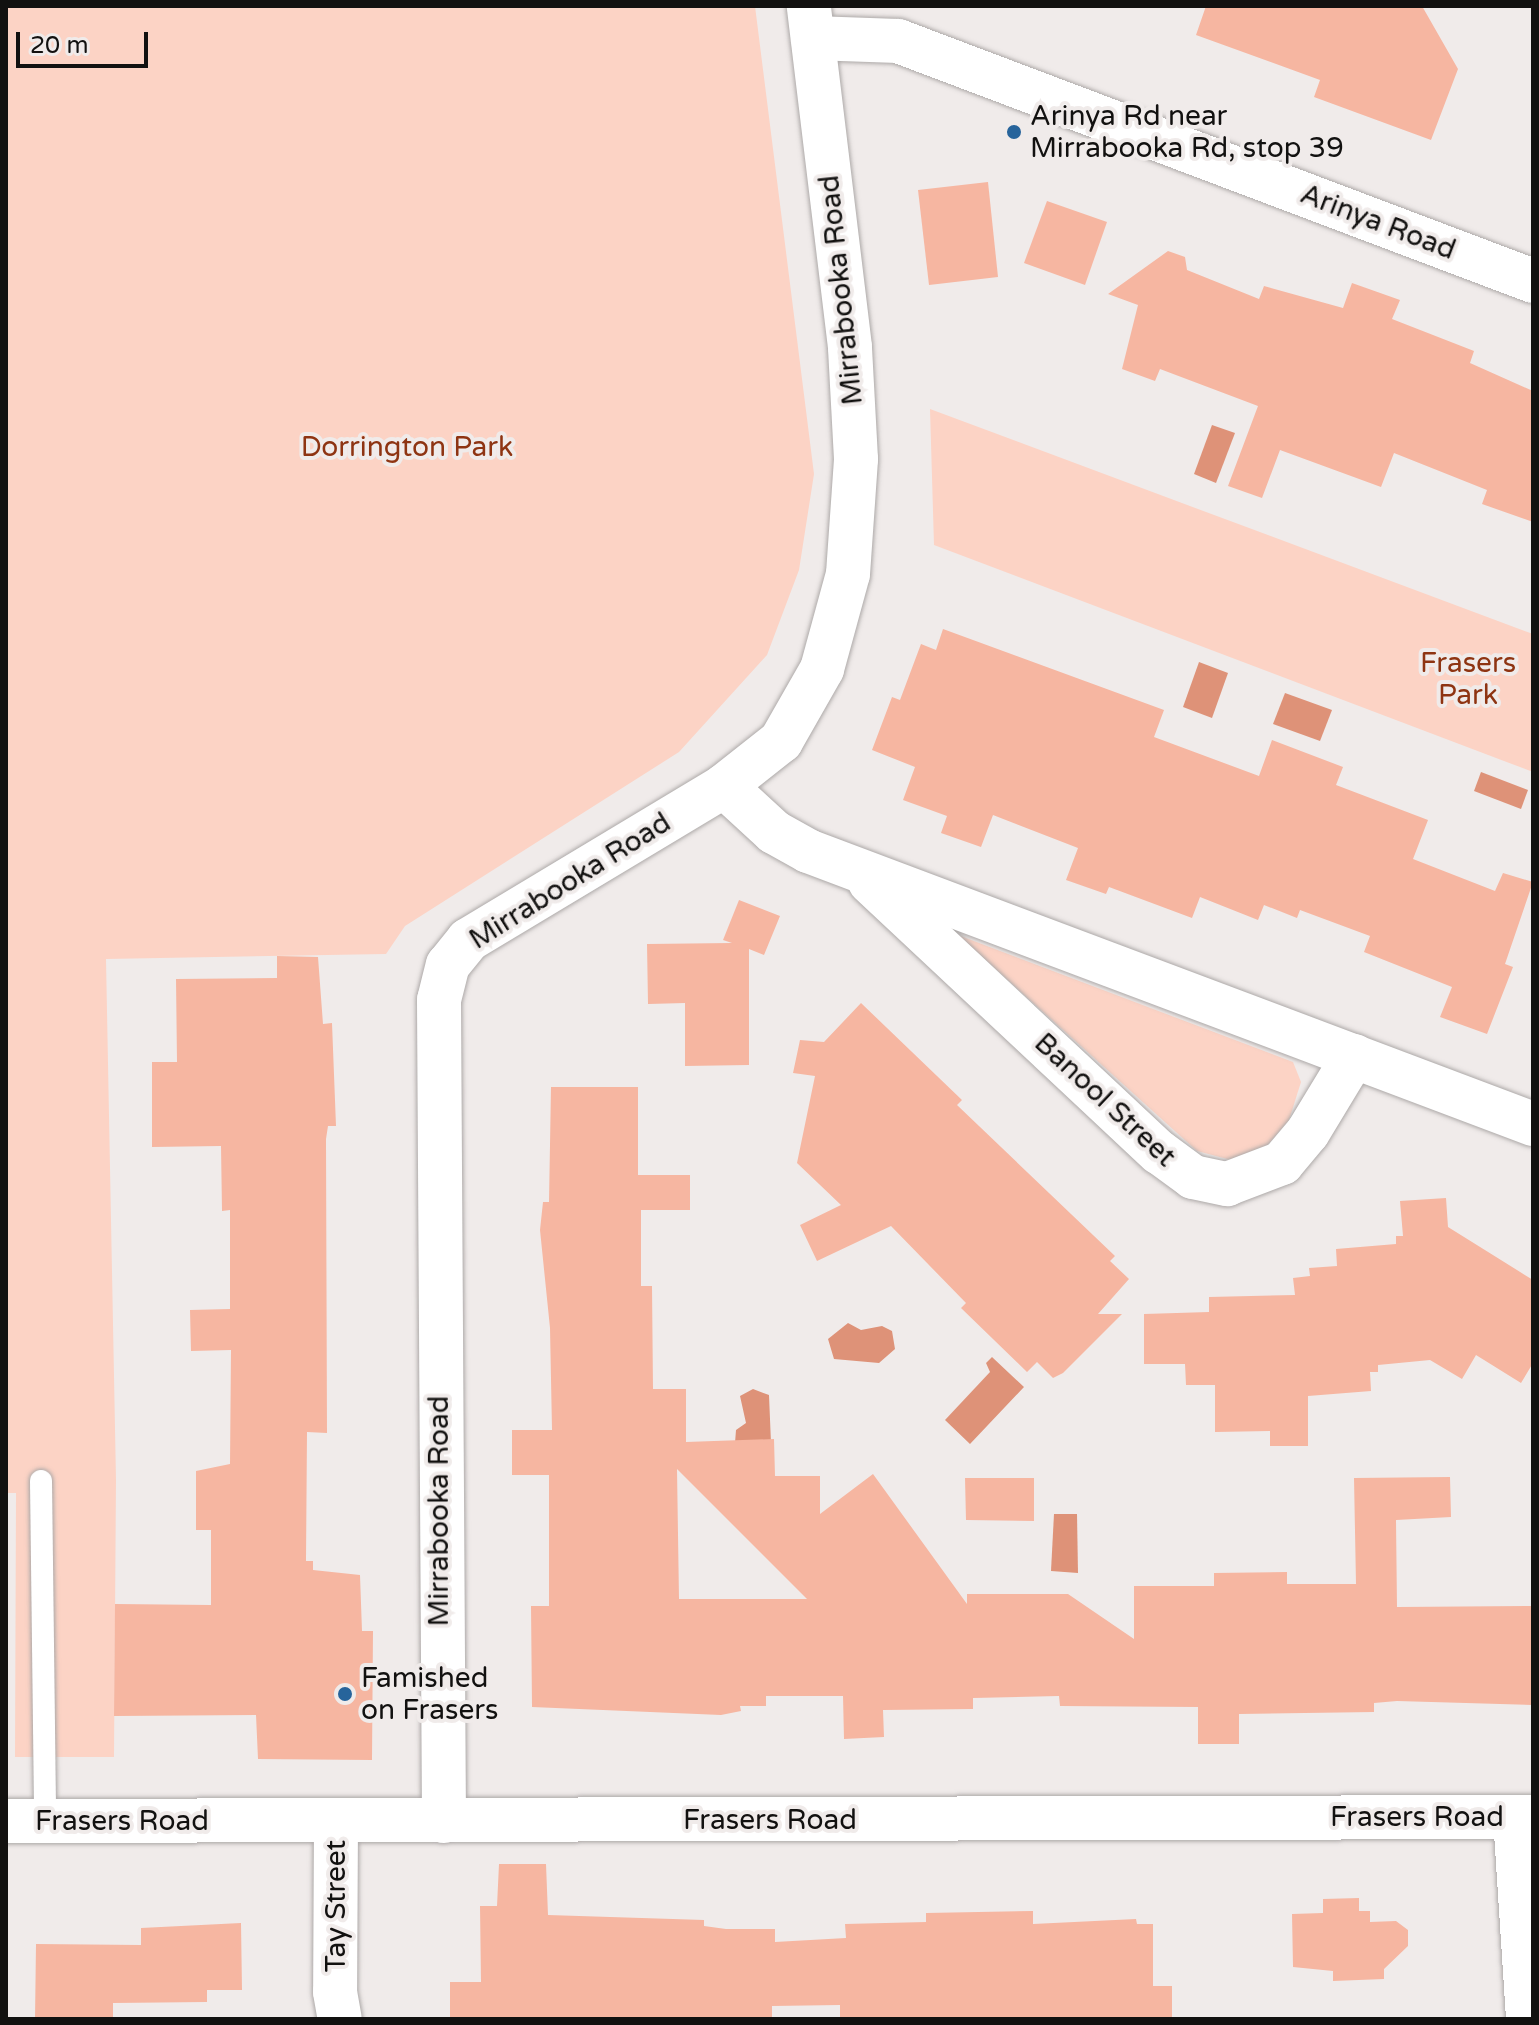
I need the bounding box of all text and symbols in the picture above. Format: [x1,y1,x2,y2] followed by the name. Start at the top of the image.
[20,16,152,66] scale bar
[30,31,88,60] text: 20 m
[1030,99,1344,165] place label: Arinya Rd near Mirrabooka Rd, stop 39
[1005,123,1023,141] marker: Arinya Rd near Mirrabooka Rd, stop 39
[812,173,870,407] street label: Mirrabooka Road
[1296,177,1460,267] street label: Arinya Road
[301,430,513,464] park label: Dorrington Park
[1420,646,1516,712] park label: Frasers Park
[463,806,677,956] street label: Mirrabooka Road
[1028,1026,1182,1174] street label: Banool Street
[422,1396,456,1626] street label: Mirrabooka Road
[361,1661,499,1727] place label: Famished on Frasers
[336,1685,354,1703] marker: Famished on Frasers
[1330,1800,1504,1834] street label: Frasers Road
[683,1803,857,1837] street label: Frasers Road
[35,1804,209,1838] street label: Frasers Road
[319,1840,353,1972] street label: Tay Street

